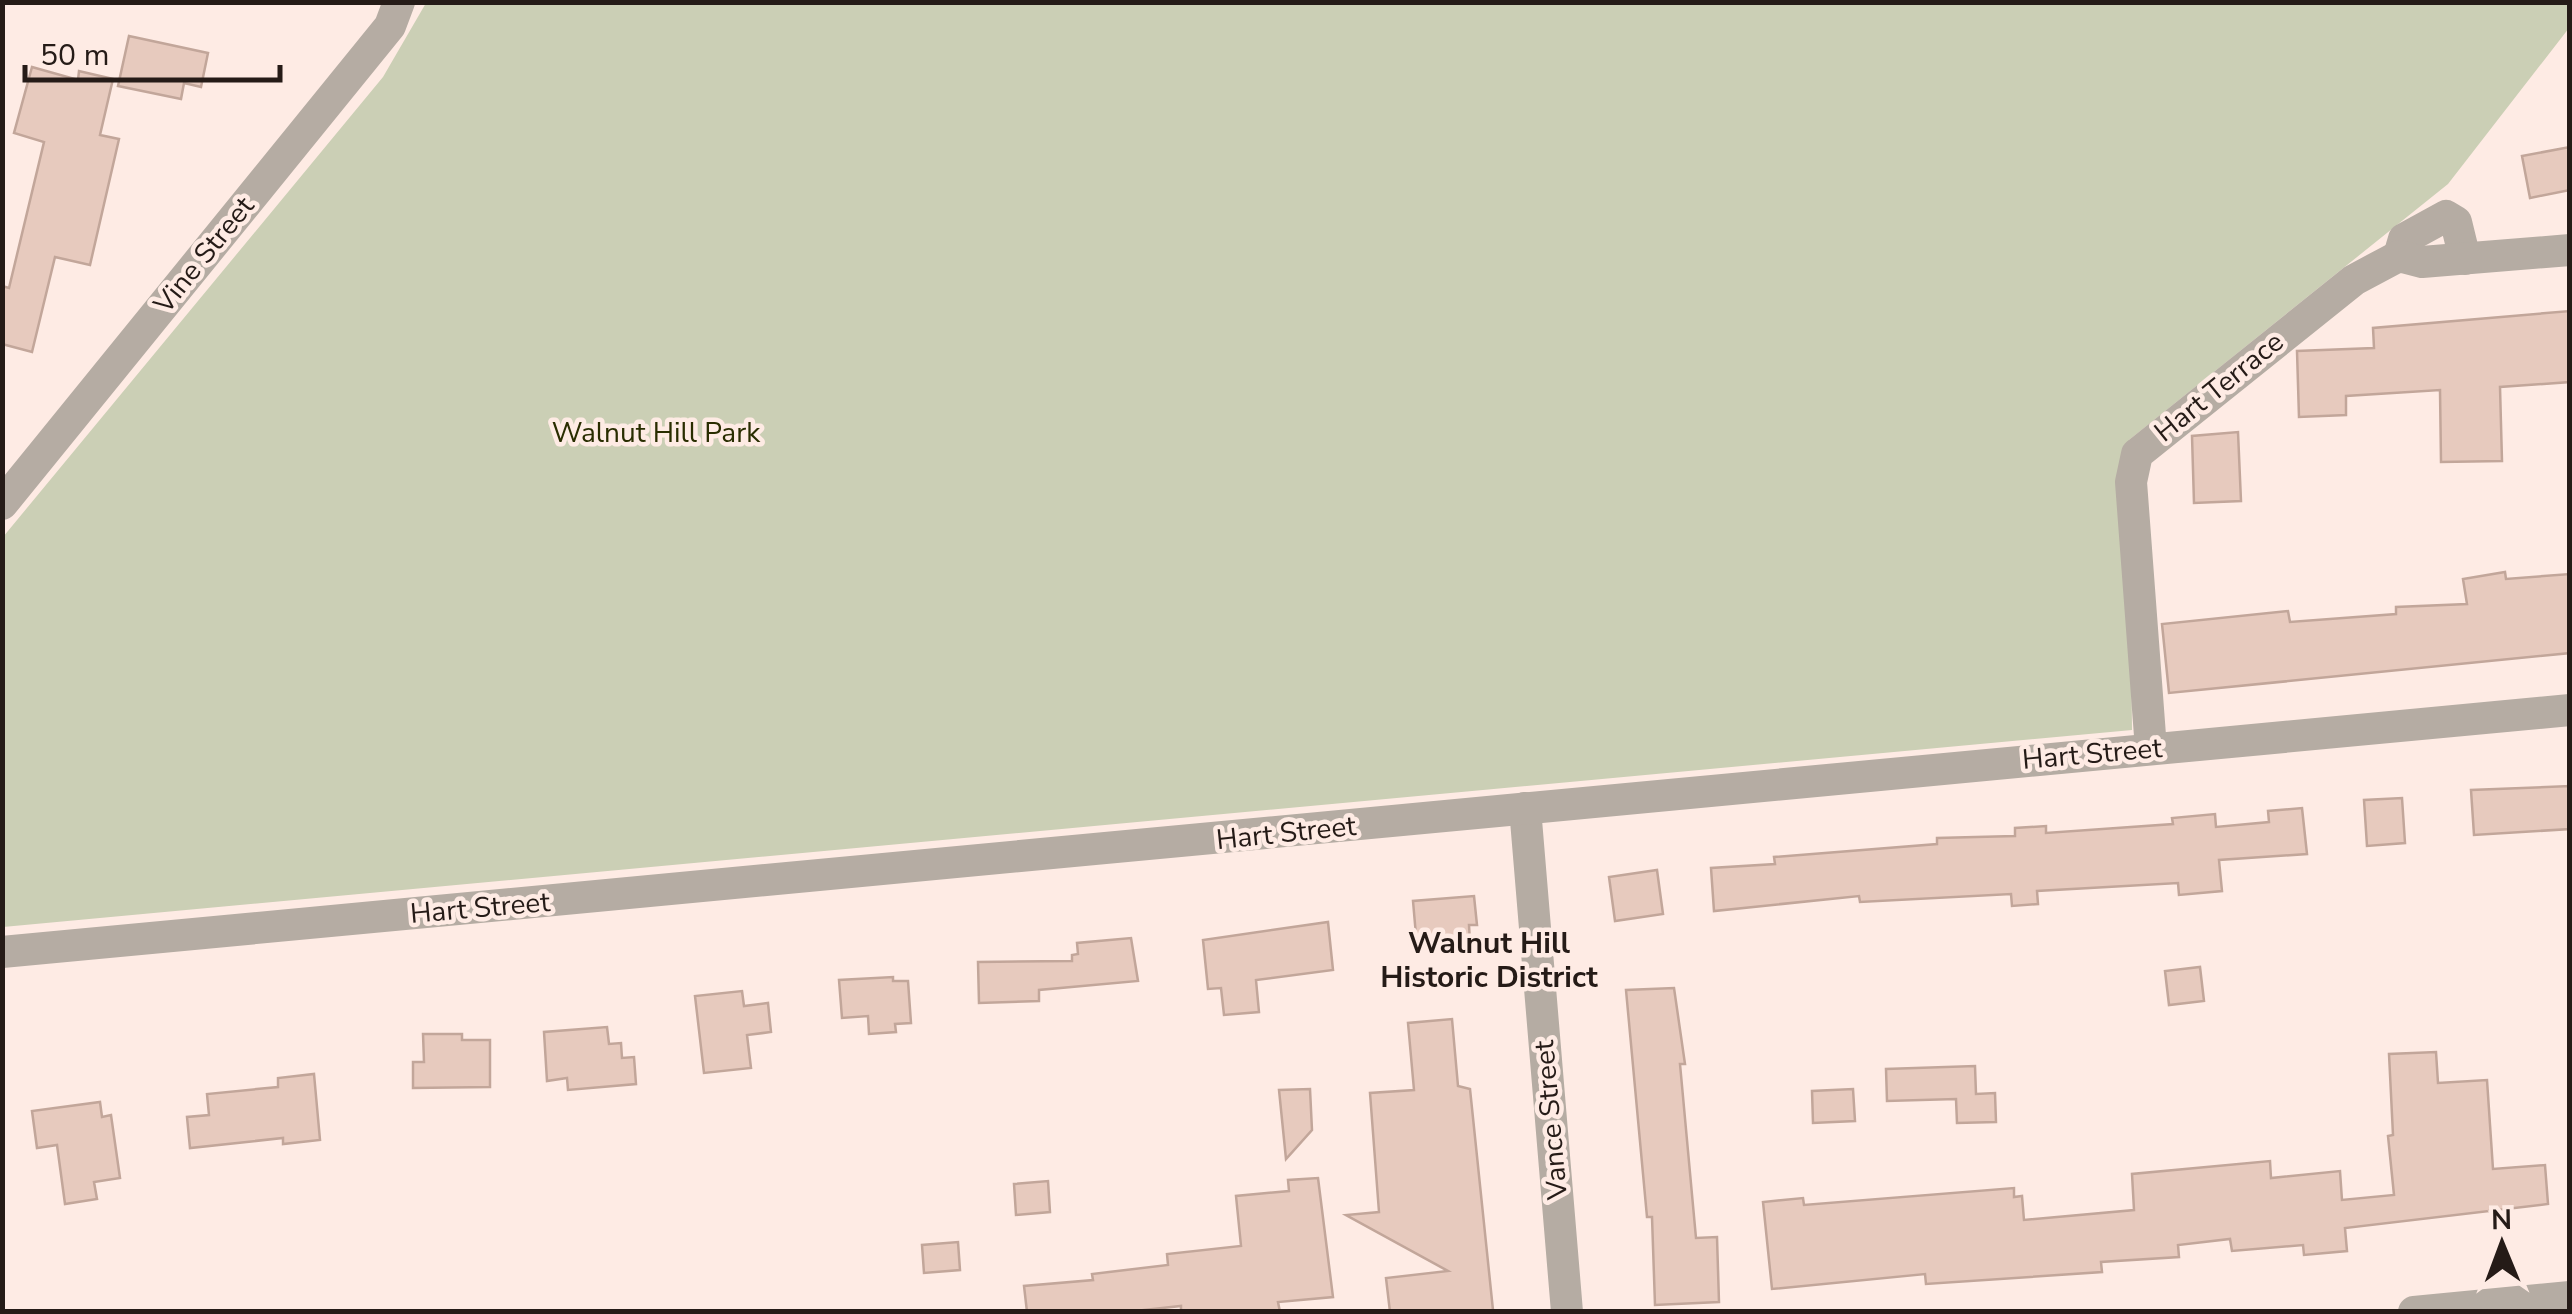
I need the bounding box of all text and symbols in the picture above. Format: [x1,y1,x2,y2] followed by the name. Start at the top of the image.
[25,20,280,82] scale bar
[40,35,109,76] text: 50 m
[144,188,263,322] street label: Vine Street
[2146,323,2292,451] street label: Hart Terrace
[552,414,761,452] park label: Walnut Hill Park
[2020,729,2164,779] street label: Hart Street
[1214,807,1358,859] street label: Hart Street
[408,883,552,933] street label: Hart Street
[1380,923,1598,998] district label: Walnut Hill Historic District
[1525,1039,1577,1202] street label: Vance Street
[2452,1194,2552,1294] north arrow
[2491,1201,2512,1239] text: N

